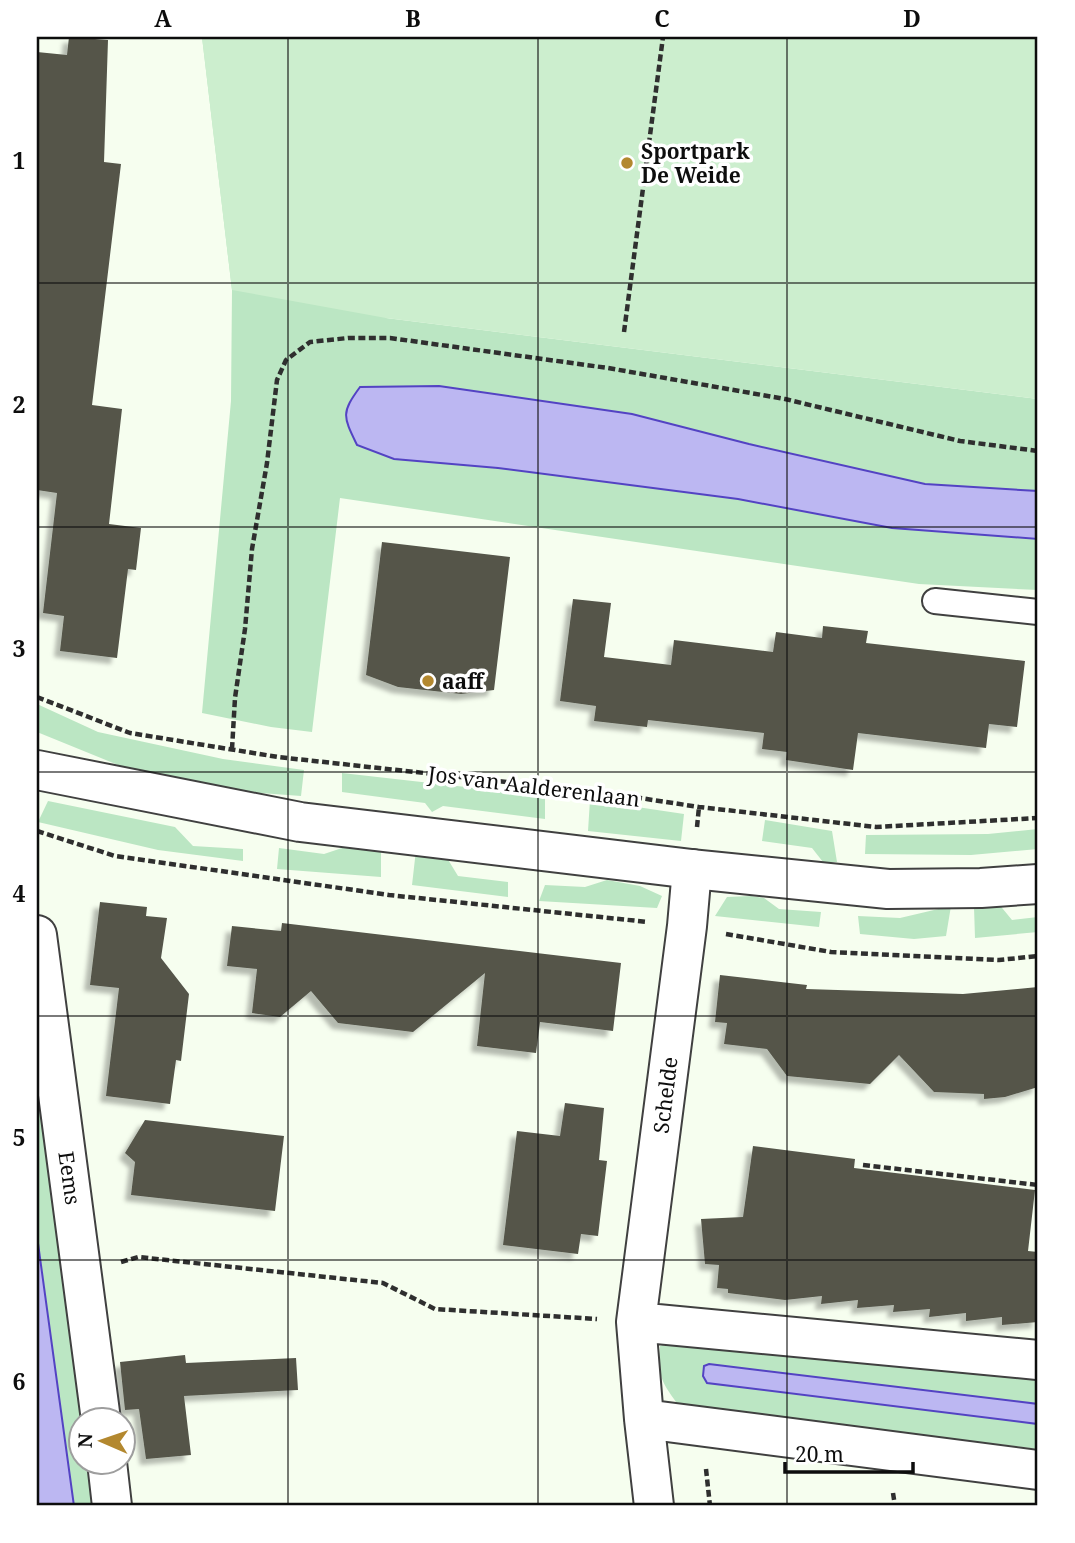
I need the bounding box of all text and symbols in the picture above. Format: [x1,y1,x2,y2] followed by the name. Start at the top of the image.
[154,2,172,34] text: A
[405,2,421,34] text: B
[654,2,670,34] text: C
[903,2,921,34] text: D
[641,137,750,189] place label: Sportpark De Weide
[13,144,26,176] text: 1
[619,155,635,171] marker: Sportpark De Weide
[13,388,26,420] text: 2
[13,632,26,664] text: 3
[442,667,485,695] place label: aaff
[420,673,436,689] marker: aaff
[426,759,641,813] street label: Jos van Aalderenlaan
[13,877,26,909] text: 4
[646,1055,684,1135] street label: Schelde
[13,1121,26,1153] text: 5
[52,1149,88,1207] street label: Eems
[13,1365,26,1397] text: 6
[66,1406,136,1476] north arrow
[785,1431,912,1475] scale bar
[72,1432,98,1448] text: N
[795,1440,844,1468] text: 20 m

